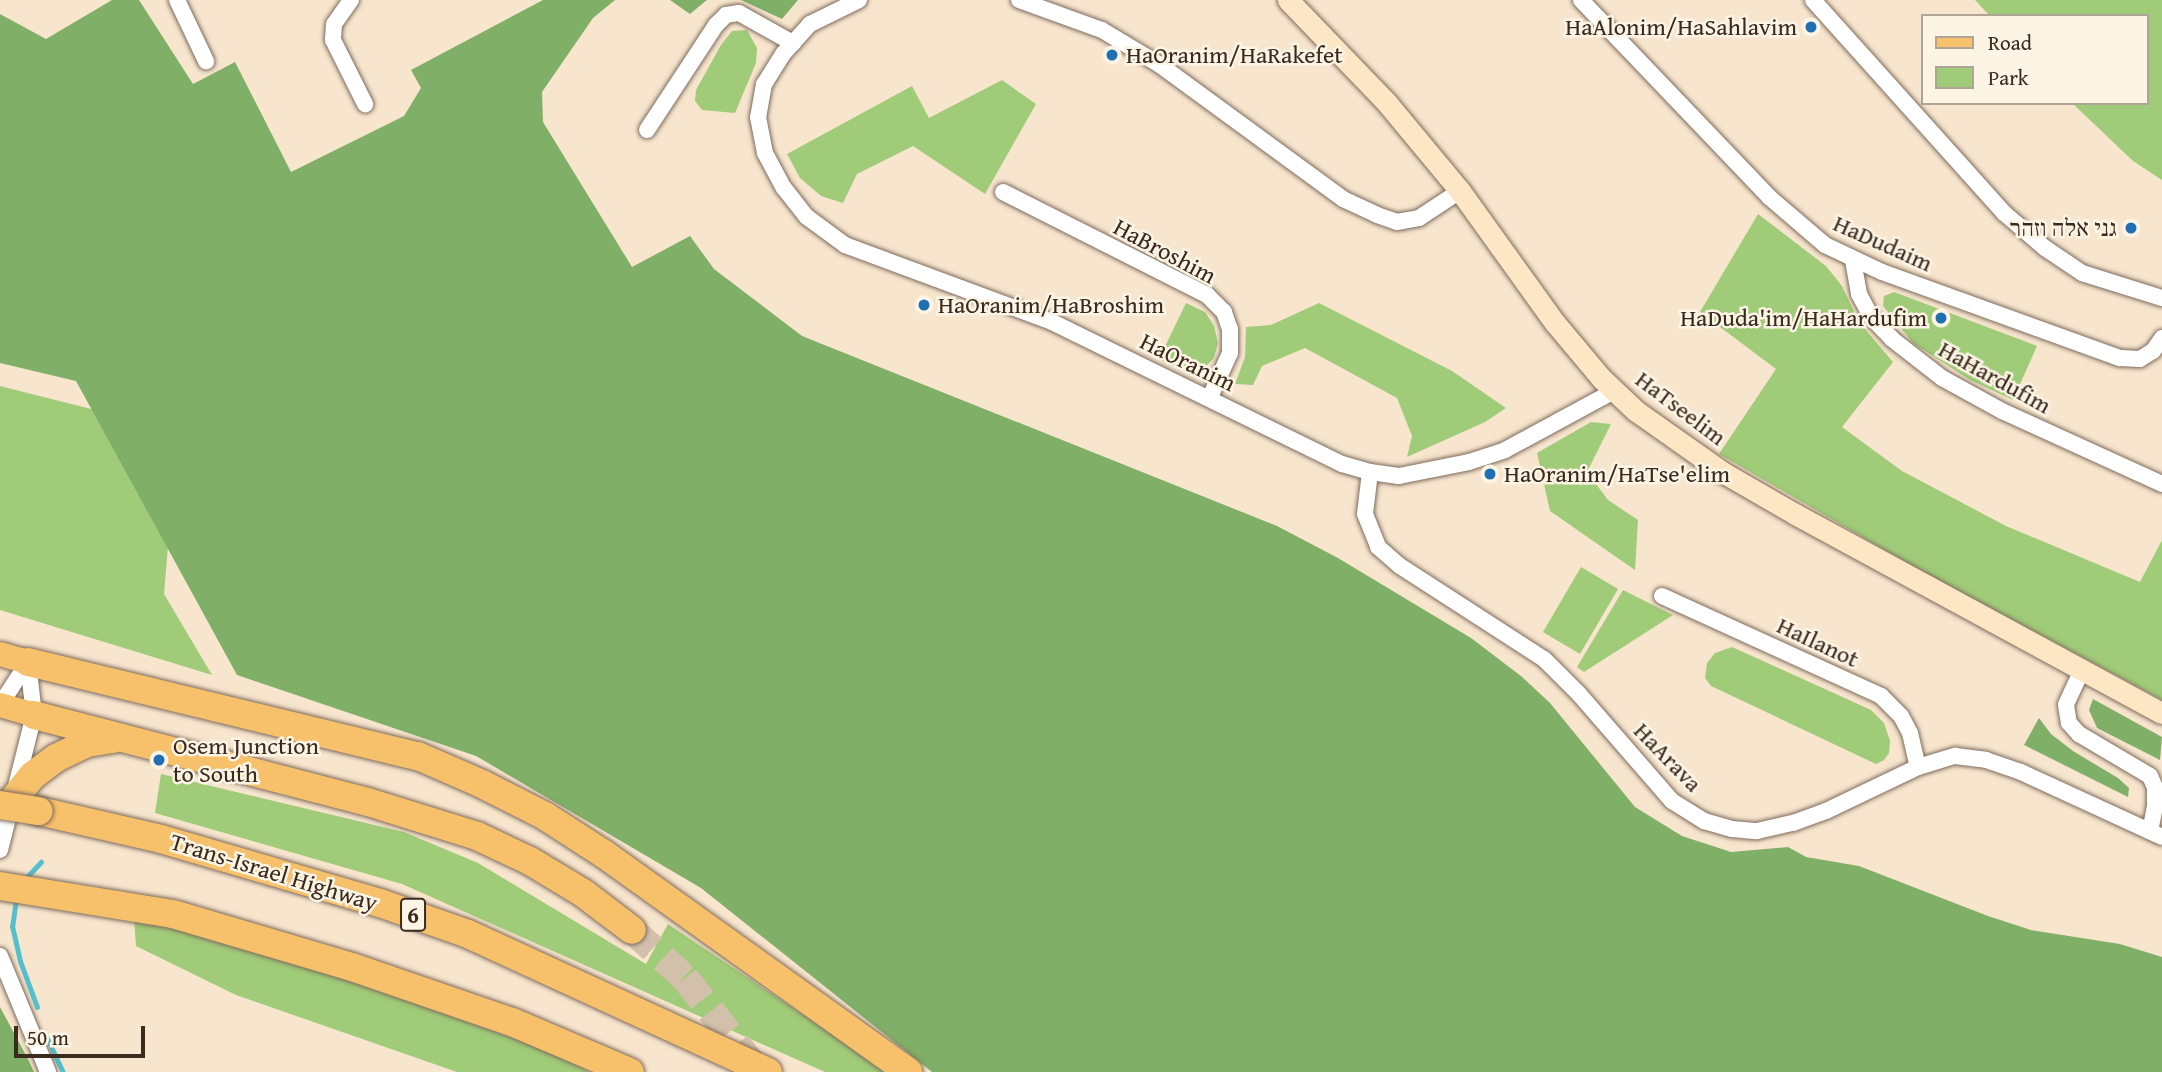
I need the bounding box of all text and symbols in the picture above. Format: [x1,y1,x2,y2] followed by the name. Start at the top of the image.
[1565,13,1797,41] place label: HaAlonim/HaSahlavim
[1920,14,2148,105] legend
[1803,19,1819,35] marker: HaAlonim/HaSahlavim
[1988,27,2032,58] text: Road
[1126,41,1343,69] place label: HaOranim/HaRakefet
[1104,47,1120,63] marker: HaOranim/HaRakefet
[1988,62,2029,93] text: Park
[1829,208,1937,278] street label: HaDudaim
[1109,212,1221,290] street label: HaBroshim
[2010,214,2117,242] place label: גני אלה וזהר
[2123,220,2139,236] marker: גני אלה וזהר
[938,291,1164,319] place label: HaOranim/HaBroshim
[916,297,932,313] marker: HaOranim/HaBroshim
[1680,304,1927,332] place label: HaDuda'im/HaHardufim
[1933,310,1949,326] marker: HaDuda'im/HaHardufim
[1136,327,1240,397] street label: HaOranim
[1934,334,2056,420] street label: HaHardufim
[1630,365,1732,451] street label: HaTseelim
[1504,460,1730,488] place label: HaOranim/HaTse'elim
[1482,466,1498,482] marker: HaOranim/HaTse'elim
[1773,611,1863,673] street label: HaIlanot
[1628,716,1708,798] street label: HaArava
[173,732,319,788] place label: Osem Junction to South
[151,752,167,768] marker: Osem Junction to South
[167,827,381,917] street label: Trans-Israel Highway
[399,896,427,934] road number: 6
[18,1012,149,1056] scale bar
[27,1022,69,1053] text: 50 m

